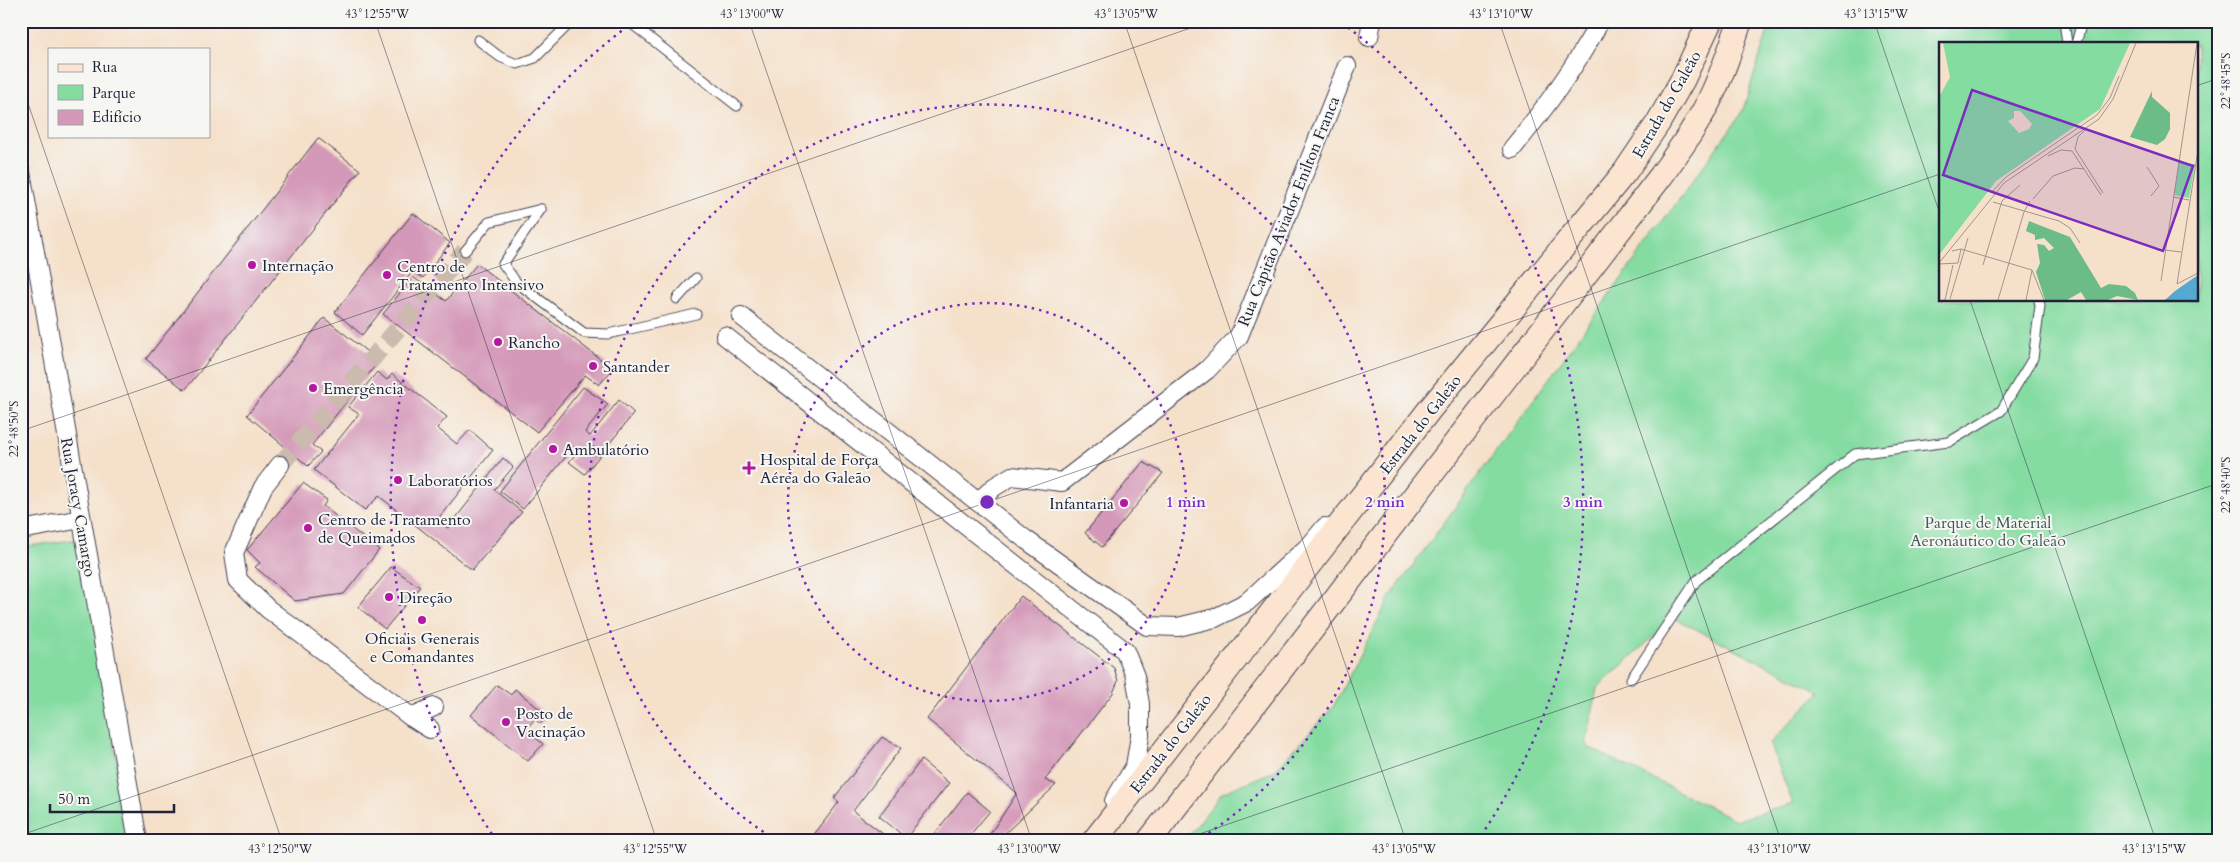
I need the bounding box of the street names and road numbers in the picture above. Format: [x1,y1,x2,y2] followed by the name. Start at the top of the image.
[1627,46,1707,162] street label: Estrada do Galeão
[1233,93,1345,330] street label: Rua Capitão Aviador Enilton Franca
[1375,370,1467,479] street label: Estrada do Galeão
[55,436,101,579] street label: Rua Joracy Camargo
[1125,689,1217,798] street label: Estrada do Galeão

